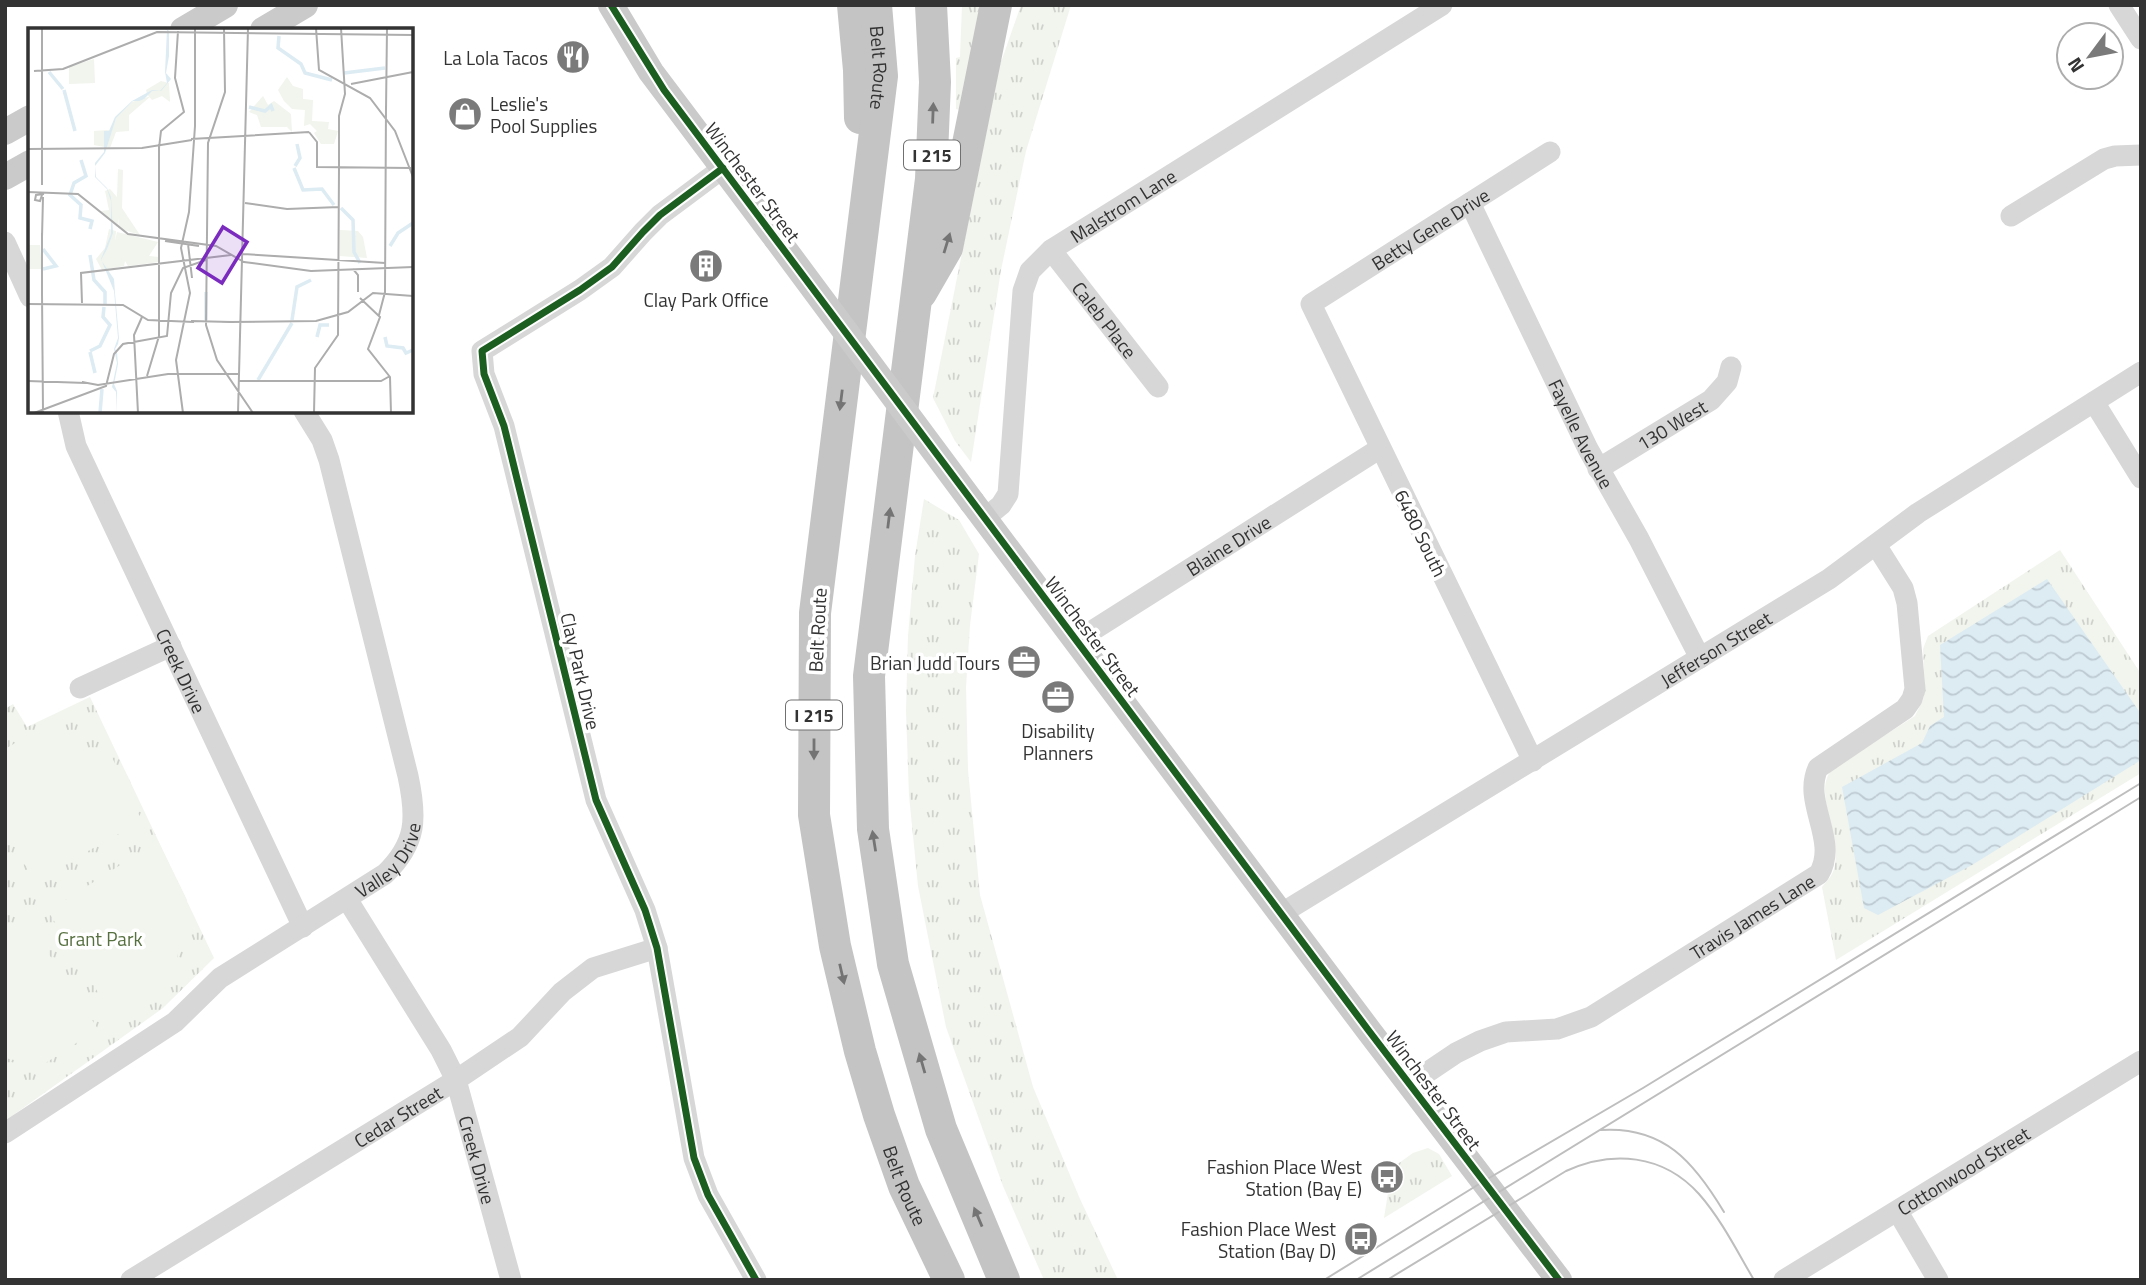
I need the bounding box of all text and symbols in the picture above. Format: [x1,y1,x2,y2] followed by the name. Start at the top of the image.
[2055,21,2125,91] north arrow
[863,24,897,112] street label: Belt Route
[28,28,413,413] inset map
[554,38,592,76] restaurant icon: La Lola Tacos
[443,43,548,72] place label: La Lola Tacos
[2059,52,2091,79] text: N
[490,89,597,140] place label: Leslie's Pool Supplies
[446,95,484,133] shop icon: Leslie's Pool Supplies
[928,102,939,124] one-way arrow
[698,116,808,249] street label: Winchester Street
[904,140,960,170] road number: I 215
[1064,161,1181,249] street label: Malstrom Lane
[1365,180,1495,277] street label: Betty Gene Drive
[943,233,953,254] one-way arrow
[687,247,725,285] building icon: Clay Park Office
[1066,275,1145,364] street label: Caleb Place
[643,285,769,314] place label: Clay Park Office
[1542,374,1622,493] street label: Fayelle Avenue
[836,389,847,411] one-way arrow
[1631,391,1712,457] street label: 130 West
[1387,484,1455,582] street label: 6480 South
[883,507,894,529] one-way arrow
[1180,507,1276,582] street label: Blaine Drive
[1038,570,1148,703] street label: Winchester Street
[800,587,834,673] street label: Belt Route
[1654,603,1777,693] street label: Jefferson Street
[553,609,609,733] street label: Clay Park Drive
[149,623,214,718] street label: Creek Drive
[1005,643,1043,681] office icon: Brian Judd Tours
[870,648,1000,677] place label: Brian Judd Tours
[1039,678,1077,716] office icon: Disability Planners
[786,700,842,730] road number: I 215
[1021,716,1095,767] place label: Disability Planners
[808,738,820,760] one-way arrow
[349,820,427,904] street label: Valley Drive
[869,830,880,852] one-way arrow
[1684,866,1820,966] street label: Travis James Lane
[57,924,143,953] park label: Grant Park
[836,963,847,985] one-way arrow
[1379,1024,1489,1157] street label: Winchester Street
[917,1052,927,1073] one-way arrow
[348,1077,448,1154] street label: Cedar Street
[452,1112,504,1207] street label: Creek Drive
[1891,1118,2035,1222] street label: Cottonwood Street
[876,1141,935,1230] street label: Belt Route
[1207,1152,1362,1203] place label: Fashion Place West Station (Bay E)
[1368,1158,1406,1196] bus stop icon: Fashion Place West Station (Bay E)
[972,1206,983,1227] one-way arrow
[1181,1214,1336,1265] place label: Fashion Place West Station (Bay D)
[1342,1220,1380,1258] bus stop icon: Fashion Place West Station (Bay D)

